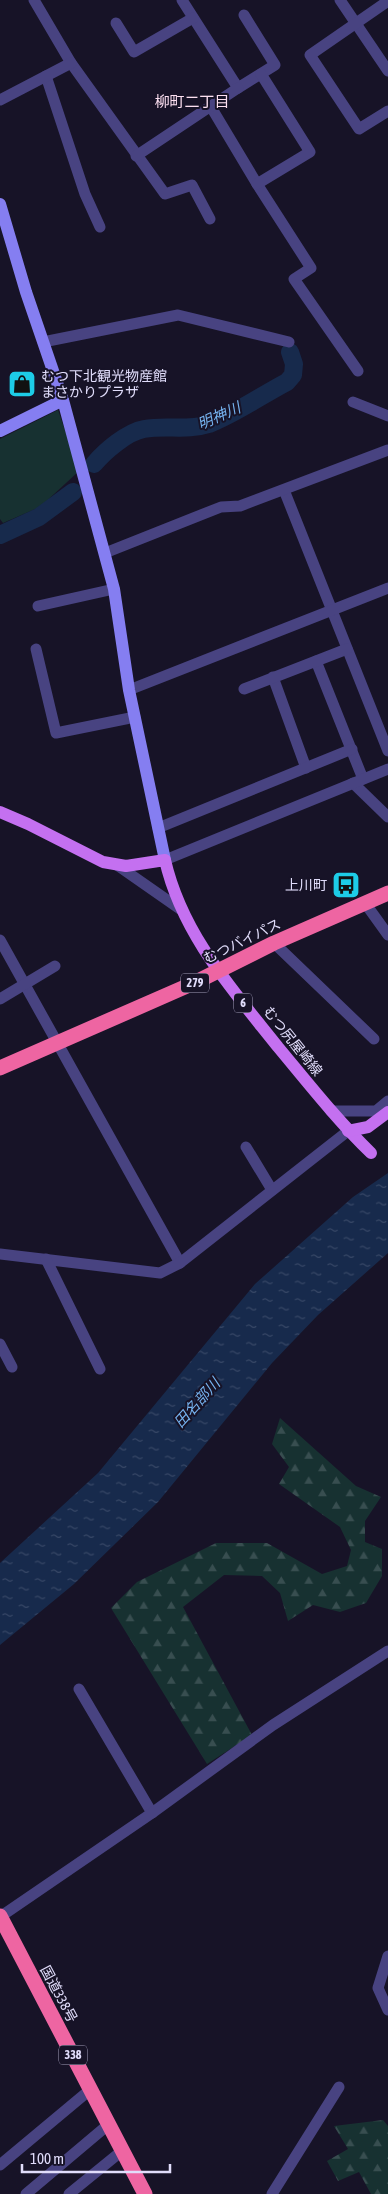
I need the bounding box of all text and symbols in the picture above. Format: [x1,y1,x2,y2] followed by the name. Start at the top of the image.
[154,93,230,110] district label: 柳町二丁目
[41,368,167,400] place label: むつ下北観光物産館 まさかりプラザ
[7,369,37,399] shop icon: むつ下北観光物産館 まさかりプラザ
[195,398,245,432] water label: 明神川
[331,870,361,900] bus stop icon: 上川町
[285,877,327,893] place label: 上川町
[201,915,283,967] street label: むつバイパス
[181,974,209,992] road number: 279
[234,994,252,1012] road number: 6
[260,1003,326,1079] street label: むつ尻屋崎線
[170,1373,224,1431] water label: 田名部川
[37,1963,81,2025] street label: 国道338号
[59,2046,87,2064] road number: 338
[22,2142,170,2174] scale bar
[30,2150,64,2167] text: 100 m

